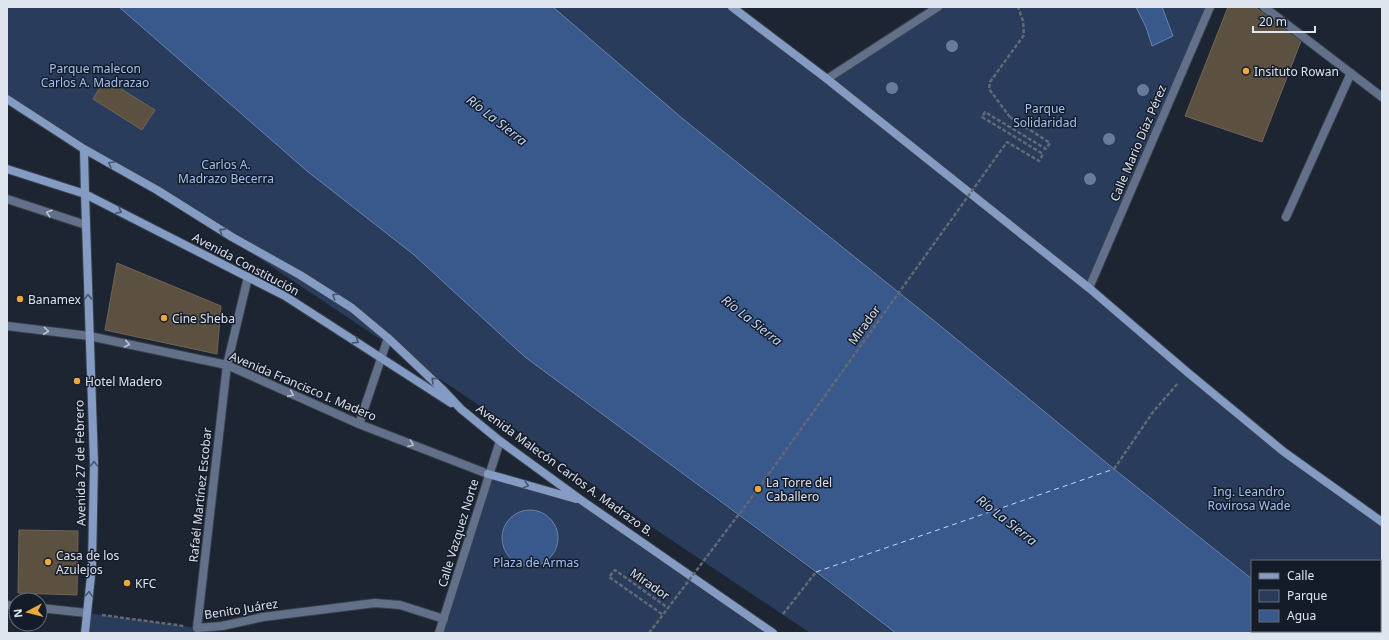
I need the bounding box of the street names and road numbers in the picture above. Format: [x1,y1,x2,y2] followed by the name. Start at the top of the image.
[1106,82,1170,204] street label: Calle Mario Díaz Pérez
[189,229,303,299] street label: Avenida Constitución
[844,302,884,348] street label: Mirador
[227,347,379,425] street label: Avenida Francisco I. Madero
[70,400,90,526] street label: Avenida 27 de Febrero
[473,400,657,540] street label: Avenida Malecón Carlos A. Madrazo B.
[184,427,216,563] street label: Rafaél Martínez Escobar
[433,477,483,589] street label: Calle Vazquez Norte
[627,564,673,604] street label: Mirador
[203,595,279,623] street label: Benito Juárez

